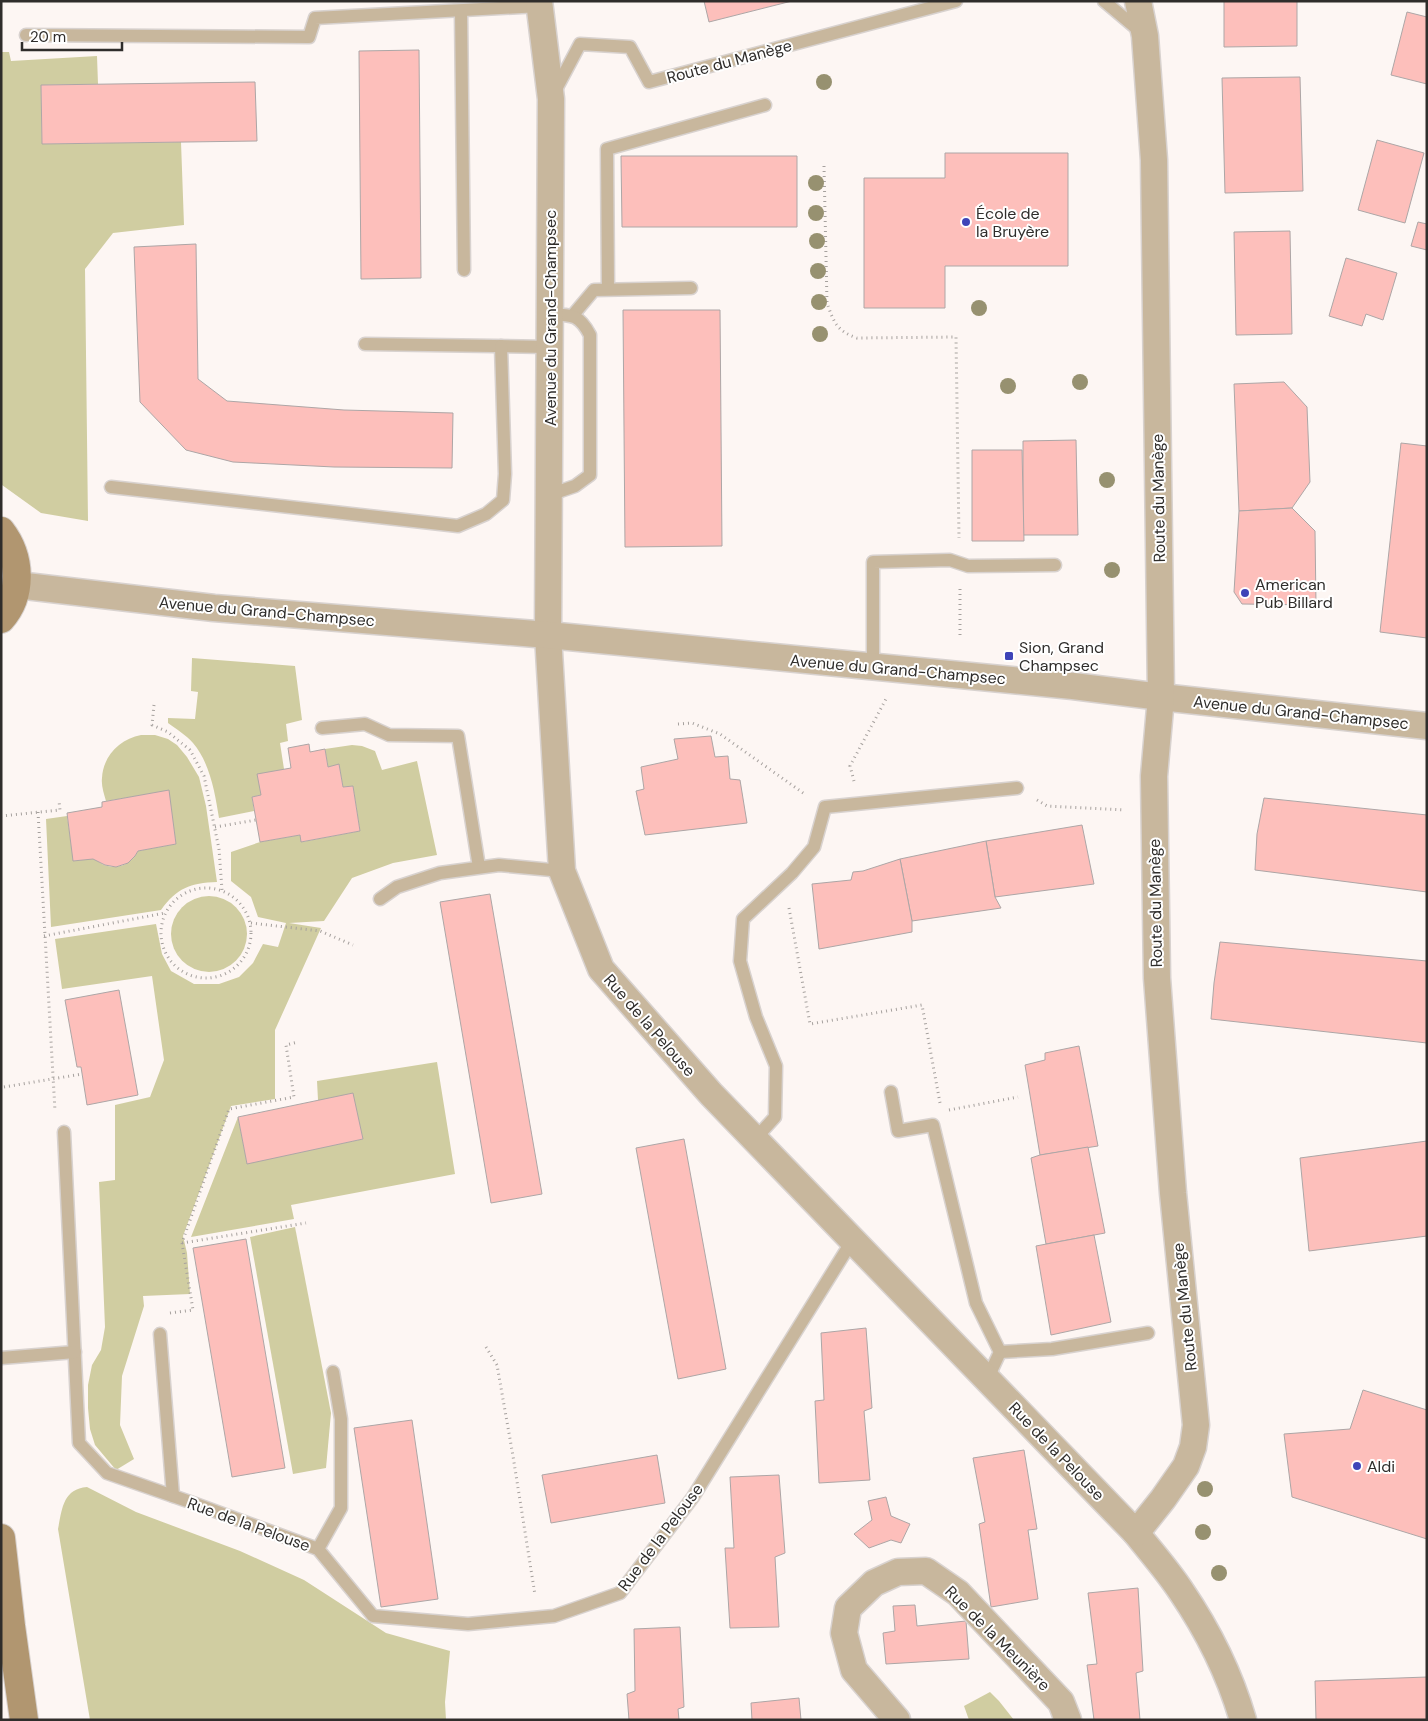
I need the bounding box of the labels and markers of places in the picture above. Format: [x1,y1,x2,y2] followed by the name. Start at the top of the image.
[976,203,1049,242] place label: École de la Bruyère
[960,216,972,228] marker: École de la Bruyère
[1255,574,1333,613] place label: American Pub Billard
[1239,587,1251,599] marker: American Pub Billard
[1019,637,1104,676] place label: Sion, Grand Champsec
[1003,650,1015,662] marker: Sion, Grand Champsec
[1367,1456,1395,1477] place label: Aldi
[1351,1460,1363,1472] marker: Aldi

